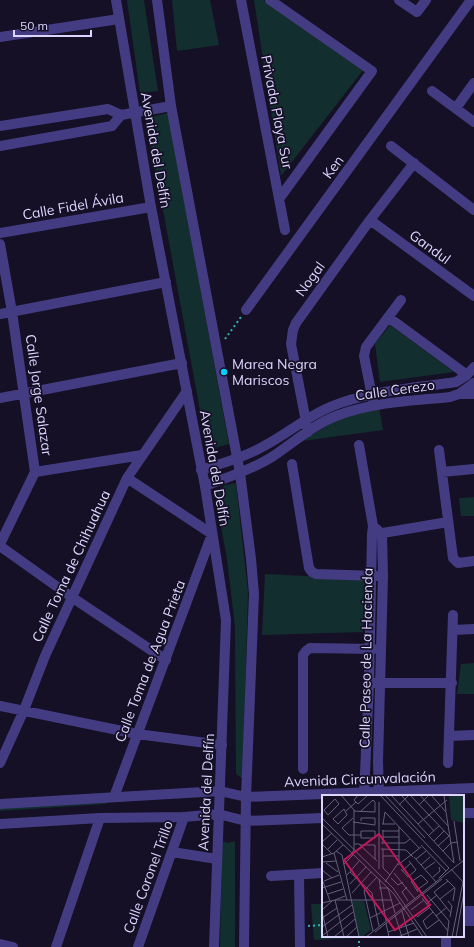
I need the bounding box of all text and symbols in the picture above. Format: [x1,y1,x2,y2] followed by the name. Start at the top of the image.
[14,12,91,38] scale bar
[20,18,48,33] text: 50 m
[257,54,297,171] street label: Privada Playa Sur
[137,91,175,209] street label: Avenida del Delfín
[319,152,347,182] street label: Ken
[21,188,125,224] street label: Calle Fidel Ávila
[406,226,454,268] street label: Gandul
[291,258,329,300] street label: Nogal
[22,333,57,458] street label: Calle Jorge Salazar
[232,355,317,389] place label: Marea Negra Mariscos
[219,367,229,377] marker: Marea Negra Mariscos
[354,376,436,404] street label: Calle Cerezo
[196,409,234,527] street label: Avenida del Delfín
[28,487,114,645] street label: Calle Toma de Chihuahua
[355,568,377,748] street label: Calle Paseo de La Hacienda
[111,577,189,745] street label: Calle Toma de Agua Prieta
[194,733,218,851] street label: Avenida del Delfín
[284,767,436,791] street label: Avenida Circunvalación
[322,795,464,937] inset map
[119,818,177,936] street label: Calle Coronel Trillo

